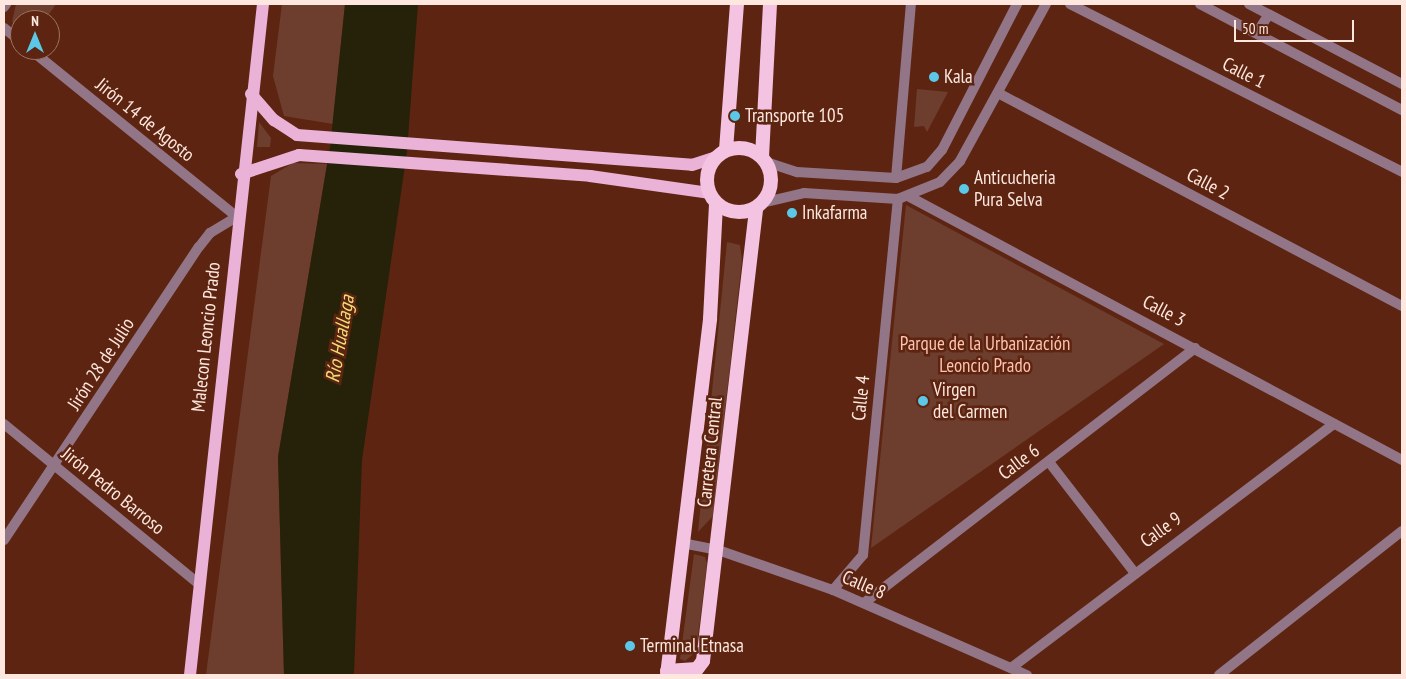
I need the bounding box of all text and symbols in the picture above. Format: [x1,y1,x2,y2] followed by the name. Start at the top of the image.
[10,10,60,60] north arrow
[1236,10,1356,42] scale bar
[31,12,39,30] text: N
[1242,19,1268,38] text: 50 m
[1219,53,1269,93] street label: Calle 1
[944,66,973,88] place label: Kala
[928,71,940,83] marker: Kala
[91,73,199,167] street label: Jirón 14 de Agosto
[745,105,844,127] place label: Transporte 105
[729,110,741,122] marker: Transporte 105
[1183,163,1233,205] street label: Calle 2
[974,167,1056,211] place label: Anticucheria Pura Selva
[958,183,970,195] marker: Anticucheria Pura Selva
[802,202,867,224] place label: Inkafarma
[786,207,798,219] marker: Inkafarma
[187,261,225,413] street label: Malecon Leoncio Prado
[1139,290,1189,332] street label: Calle 3
[321,293,359,385] water label: Río Huallaga
[63,314,139,414] street label: Jirón 28 de Julio
[900,333,1070,377] park label: Parque de la Urbanización Leoncio Prado
[847,374,875,422] street label: Calle 4
[933,379,1007,423] place label: Virgen del Carmen
[917,395,929,407] marker: Virgen del Carmen
[693,396,727,508] street label: Carretera Central
[994,439,1044,485] street label: Calle 6
[57,443,169,539] street label: Jirón Pedro Barroso
[1136,507,1186,553] street label: Calle 9
[839,566,889,604] street label: Calle 8
[640,635,744,657] place label: Terminal Etnasa
[624,640,636,652] marker: Terminal Etnasa

